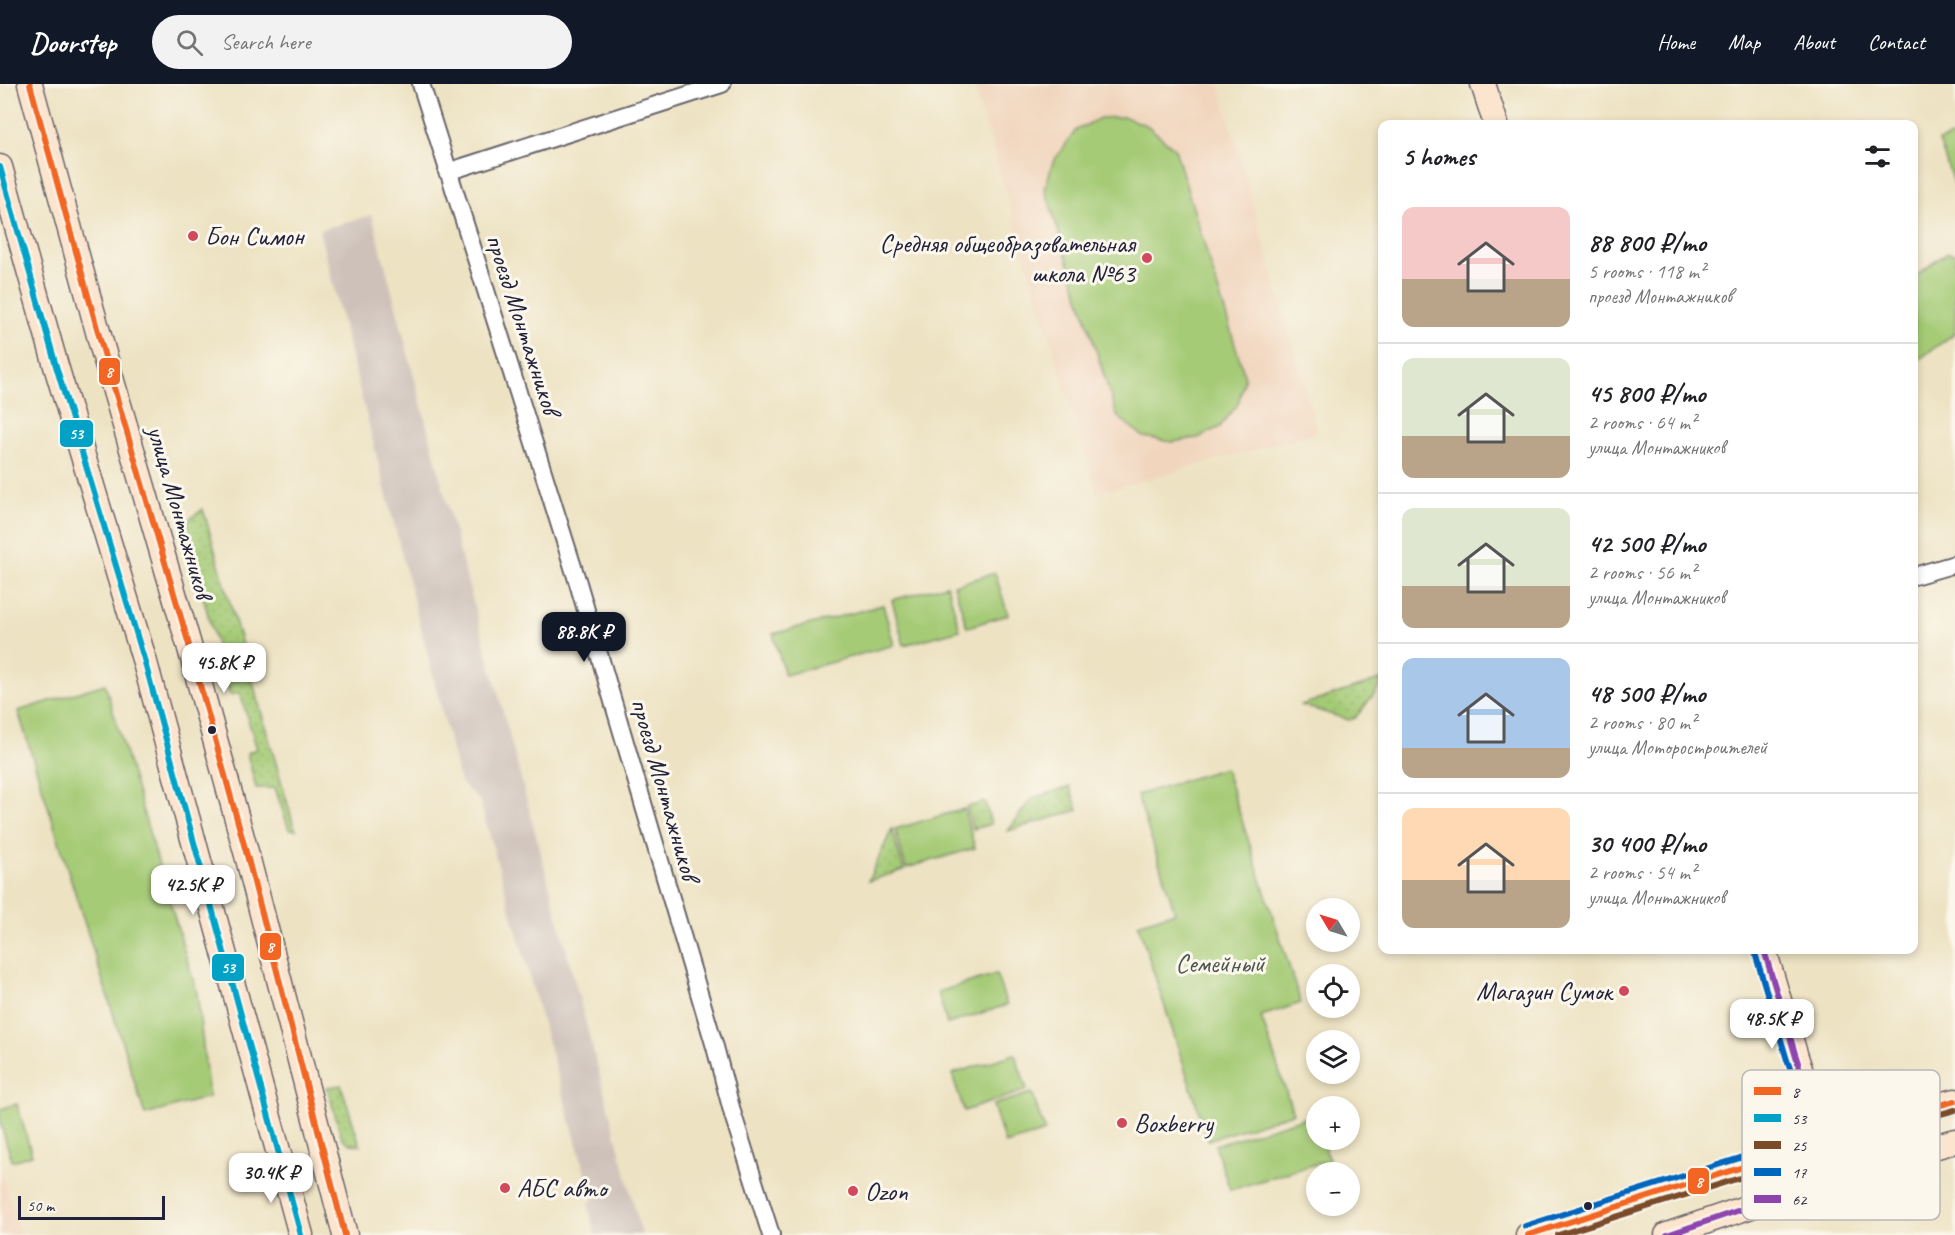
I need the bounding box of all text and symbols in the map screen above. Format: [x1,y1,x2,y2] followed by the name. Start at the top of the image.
[152,15,572,69] search box
[30,25,116,60] text: Doorstep
[173,26,206,59] icon: search
[221,28,311,56] text: Search here
[1657,29,1695,55] text: Home
[1728,29,1760,55] text: Map
[1793,29,1835,55] text: About
[1868,29,1925,55] text: Contact
[1402,140,1475,173] text: 5 homes
[1861,140,1894,173] icon: filters
[205,220,306,253] place label: Бон Симон
[1588,226,1706,259] text: 88 800 ₽/mo
[880,227,1137,290] place label: Средняя общеобразовательная школа №63
[186,229,200,243] marker: Бон Симон
[478,230,570,424] street label: проезд Монтажников
[1450,231,1522,303] icon: home
[1140,251,1154,265] marker: Средняя общеобразовательная школа №63
[1588,259,1705,284] text: 5 rooms · 118 m²
[1588,284,1732,309] text: проезд Монтажников
[98,357,121,386] line badge: 8
[105,362,114,382] text: 8
[1588,377,1705,410] text: 45 800 ₽/mo
[1450,382,1522,454] icon: home
[1588,410,1696,435] text: 2 rooms · 64 m²
[59,419,94,448] line badge: 53
[139,420,222,606] street label: улица Монтажников
[69,424,85,444] text: 53
[1588,435,1725,460] text: улица Монтажников
[1588,527,1705,560] text: 42 500 ₽/mo
[1450,532,1522,604] icon: home
[1588,560,1696,585] text: 2 rooms · 56 m²
[1588,585,1725,610] text: улица Монтажников
[529,612,639,663] pin: 88.8K ₽
[556,619,612,644] text: 88.8K ₽
[169,643,279,694] pin: 45.8K ₽
[196,650,252,675] text: 45.8K ₽
[1588,677,1705,710] text: 48 500 ₽/mo
[1450,682,1522,754] icon: home
[623,694,708,890] street label: проезд Монтажников
[1588,710,1696,735] text: 2 rooms · 80 m²
[206,724,218,736] unlabelled marker
[1588,735,1767,760] text: улица Моторостроителей
[1588,827,1706,860] text: 30 400 ₽/mo
[1450,832,1522,904] icon: home
[1588,860,1696,885] text: 2 rooms · 54 m²
[138,865,248,916] pin: 42.5K ₽
[165,872,221,897] text: 42.5K ₽
[1588,885,1725,910] text: улица Монтажников
[1306,898,1360,952] north arrow
[1306,898,1360,1216] map controls
[259,932,282,961] line badge: 8
[266,937,275,957] text: 8
[1175,947,1267,980] park label: Семейный
[211,953,245,982] line badge: 53
[221,958,237,978] text: 53
[1306,964,1360,1018] button: locate
[1476,975,1615,1008] place label: Магазин Сумок
[1617,984,1631,998] marker: Магазин Сумок
[1717,999,1827,1050] pin: 48.5K ₽
[1744,1006,1800,1031] text: 48.5K ₽
[1306,1030,1360,1084] button: layers
[1742,1070,1940,1220] legend
[1792,1082,1801,1102] text: 8
[1306,1096,1360,1150] button: +
[1134,1107,1215,1140] place label: Boxberry
[1792,1109,1808,1129] text: 53
[1115,1116,1129,1130] marker: Boxberry
[1792,1136,1807,1156] text: 25
[216,1153,326,1204] pin: 30.4K ₽
[243,1160,299,1185] text: 30.4K ₽
[1306,1162,1360,1216] button: −
[1792,1163,1807,1183] text: 17
[1687,1167,1710,1195] line badge: 8
[517,1172,609,1205] place label: АБС авто
[1695,1172,1704,1192] text: 8
[865,1175,908,1208] place label: Ozon
[498,1181,512,1195] marker: АБС авто
[846,1184,860,1198] marker: Ozon
[1792,1190,1808,1210] text: 62
[18,1193,165,1220] scale bar
[27,1196,54,1216] text: 50 m
[1582,1200,1594,1212] unlabelled marker

